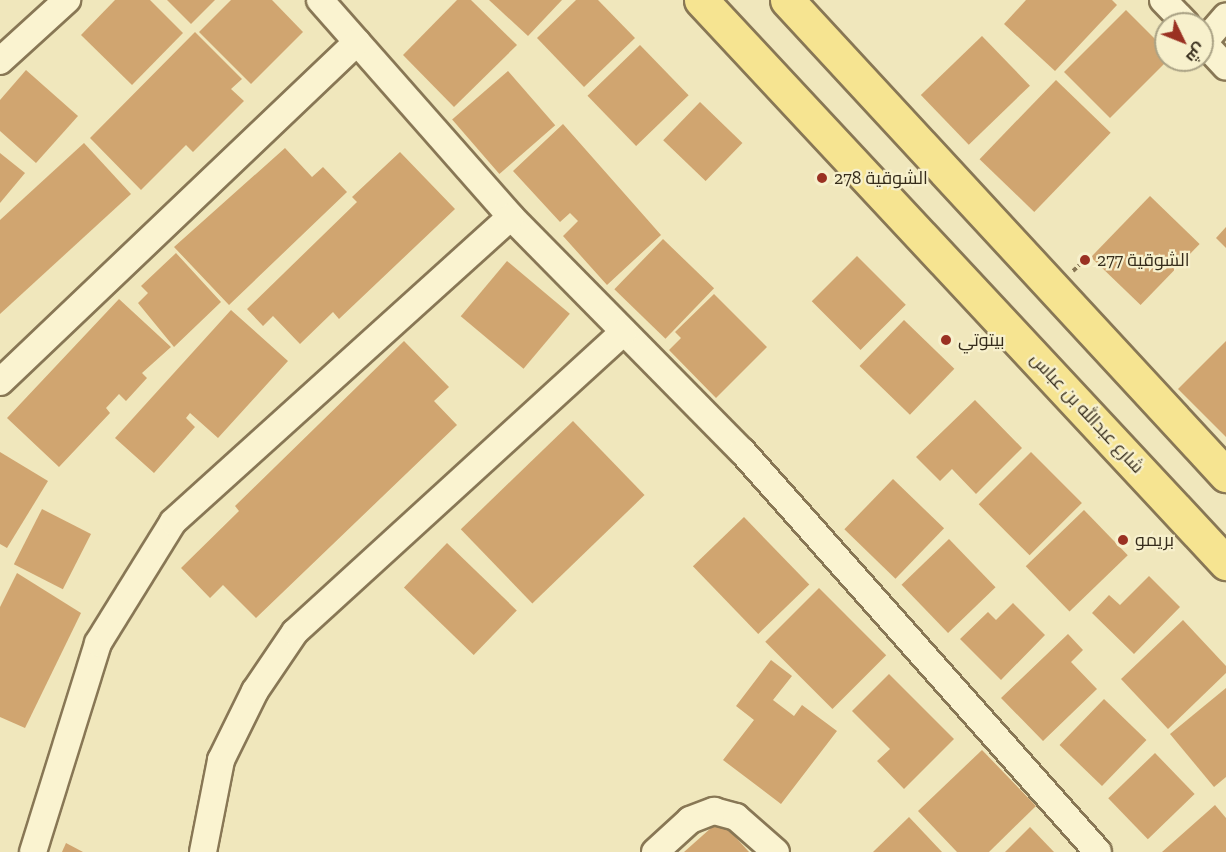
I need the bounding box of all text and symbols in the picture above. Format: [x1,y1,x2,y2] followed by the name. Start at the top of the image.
[1154,12,1214,72] north arrow
[1182,39,1210,67] text: ش
[834,167,928,189] place label: الشوقية 278
[815,171,829,185] marker: الشوقية 278
[1097,249,1190,271] place label: الشوقية 277
[1078,253,1092,267] marker: الشوقية 277
[958,329,1005,351] place label: بيتوتي
[939,333,953,347] marker: بيتوتي
[1026,348,1148,478] street label: شارع عبدالله بن عباس
[1135,529,1174,551] place label: بريمو
[1116,533,1130,547] marker: بريمو

